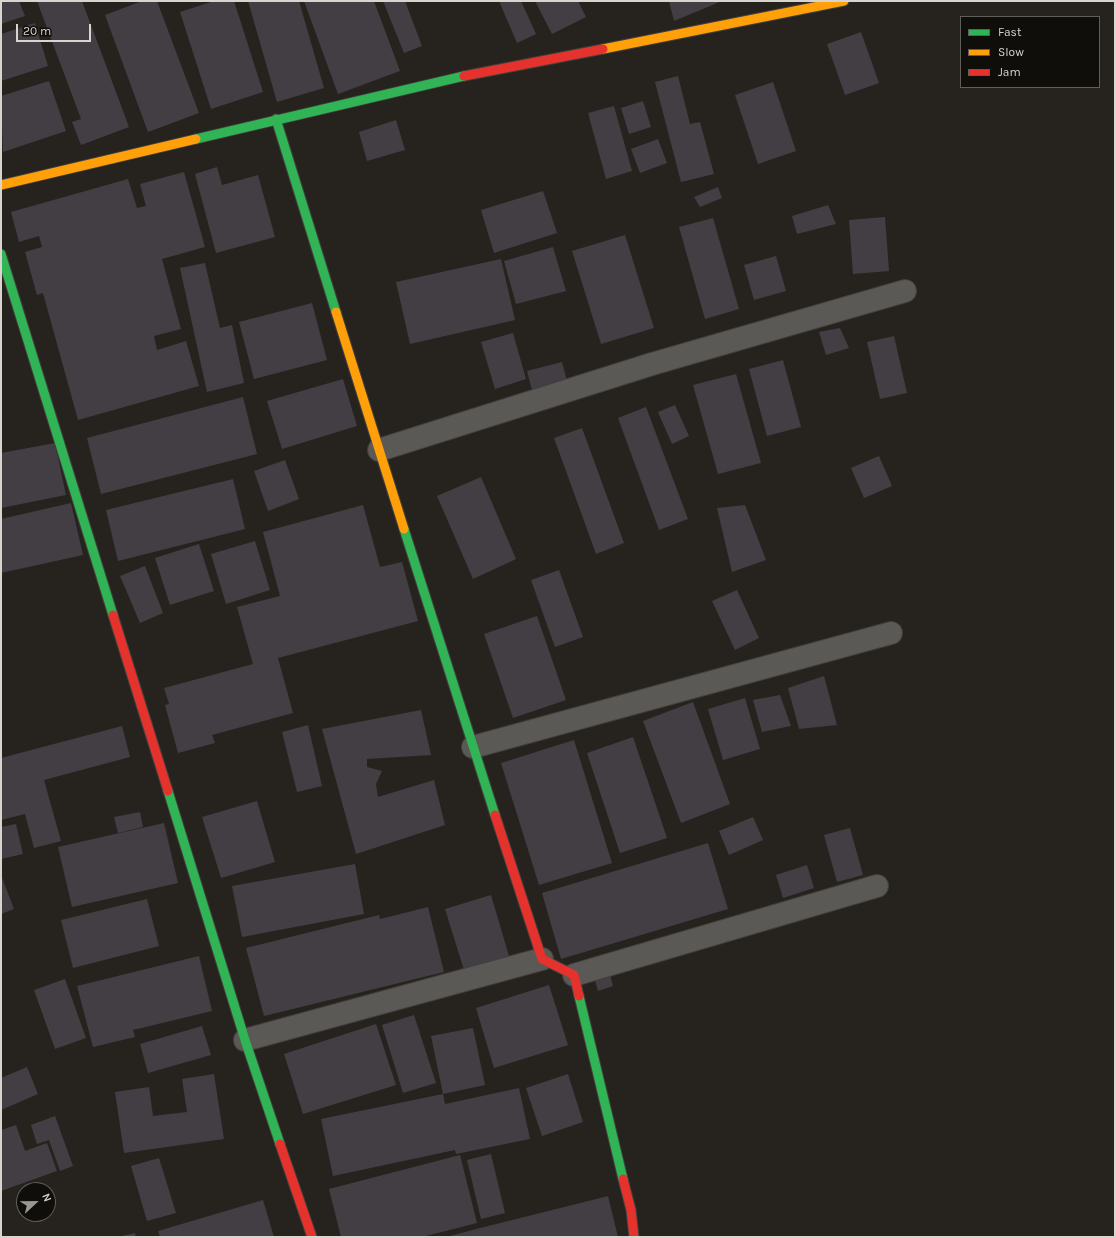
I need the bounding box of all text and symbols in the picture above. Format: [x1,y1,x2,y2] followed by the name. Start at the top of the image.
[18,16,93,42] scale bar
[960,16,1100,88] legend
[23,24,51,38] text: 20 m
[998,25,1021,39] text: Fast
[998,45,1024,59] text: Slow
[998,65,1021,79] text: Jam
[16,1182,56,1222] north arrow
[39,1192,54,1204] text: N

